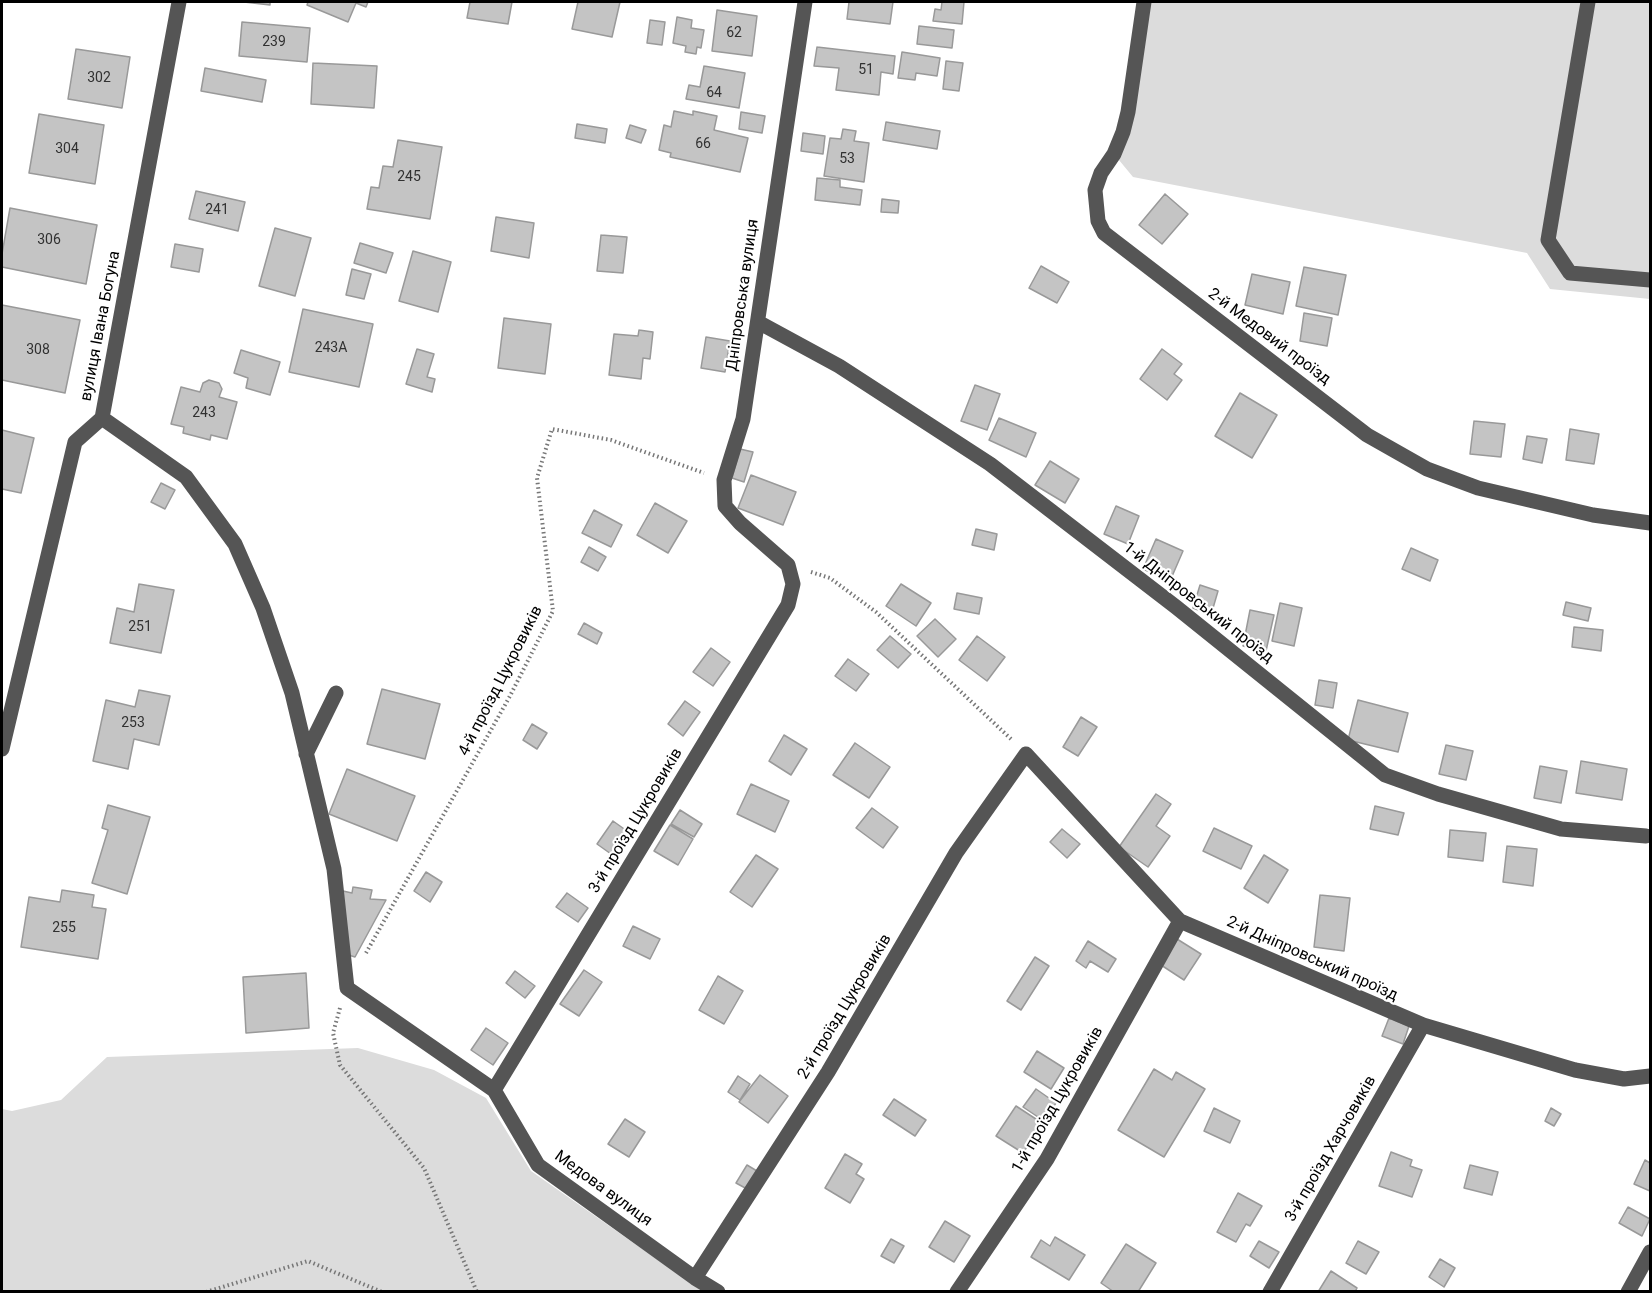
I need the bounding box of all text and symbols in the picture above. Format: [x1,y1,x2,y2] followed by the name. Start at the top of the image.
[726,25,742,41] house number: 62
[262,34,286,50] house number: 239
[858,62,874,78] house number: 51
[87,70,111,86] house number: 302
[706,85,722,101] house number: 64
[695,136,711,152] house number: 66
[55,141,79,157] house number: 304
[839,151,855,167] house number: 53
[397,169,421,185] house number: 245
[205,202,229,218] house number: 241
[723,218,763,372] street label: Дніпровська вулиця
[37,232,61,248] house number: 306
[77,249,125,403] street label: вулиця Івана Богуна
[1204,285,1334,389] street label: 2-й Медовий проїзд
[315,340,347,356] house number: 243А
[26,342,50,358] house number: 308
[192,405,216,421] house number: 243
[1119,538,1277,668] street label: 1-й Дніпровський проїзд
[455,603,547,759] street label: 4-й проїзд Цукровиків
[128,619,152,635] house number: 251
[121,715,145,731] house number: 253
[585,745,687,897] street label: 3-й проїзд Цукровиків
[1223,913,1401,1005] street label: 2-й Дніпровський проїзд
[52,920,76,936] house number: 255
[794,931,896,1083] street label: 2-й проїзд Цукровиків
[1008,1023,1108,1177] street label: 1-й проїзд Цукровиків
[1281,1073,1381,1225] street label: 3-й проїзд Харчовиків
[550,1147,656,1231] street label: Медова вулиця

